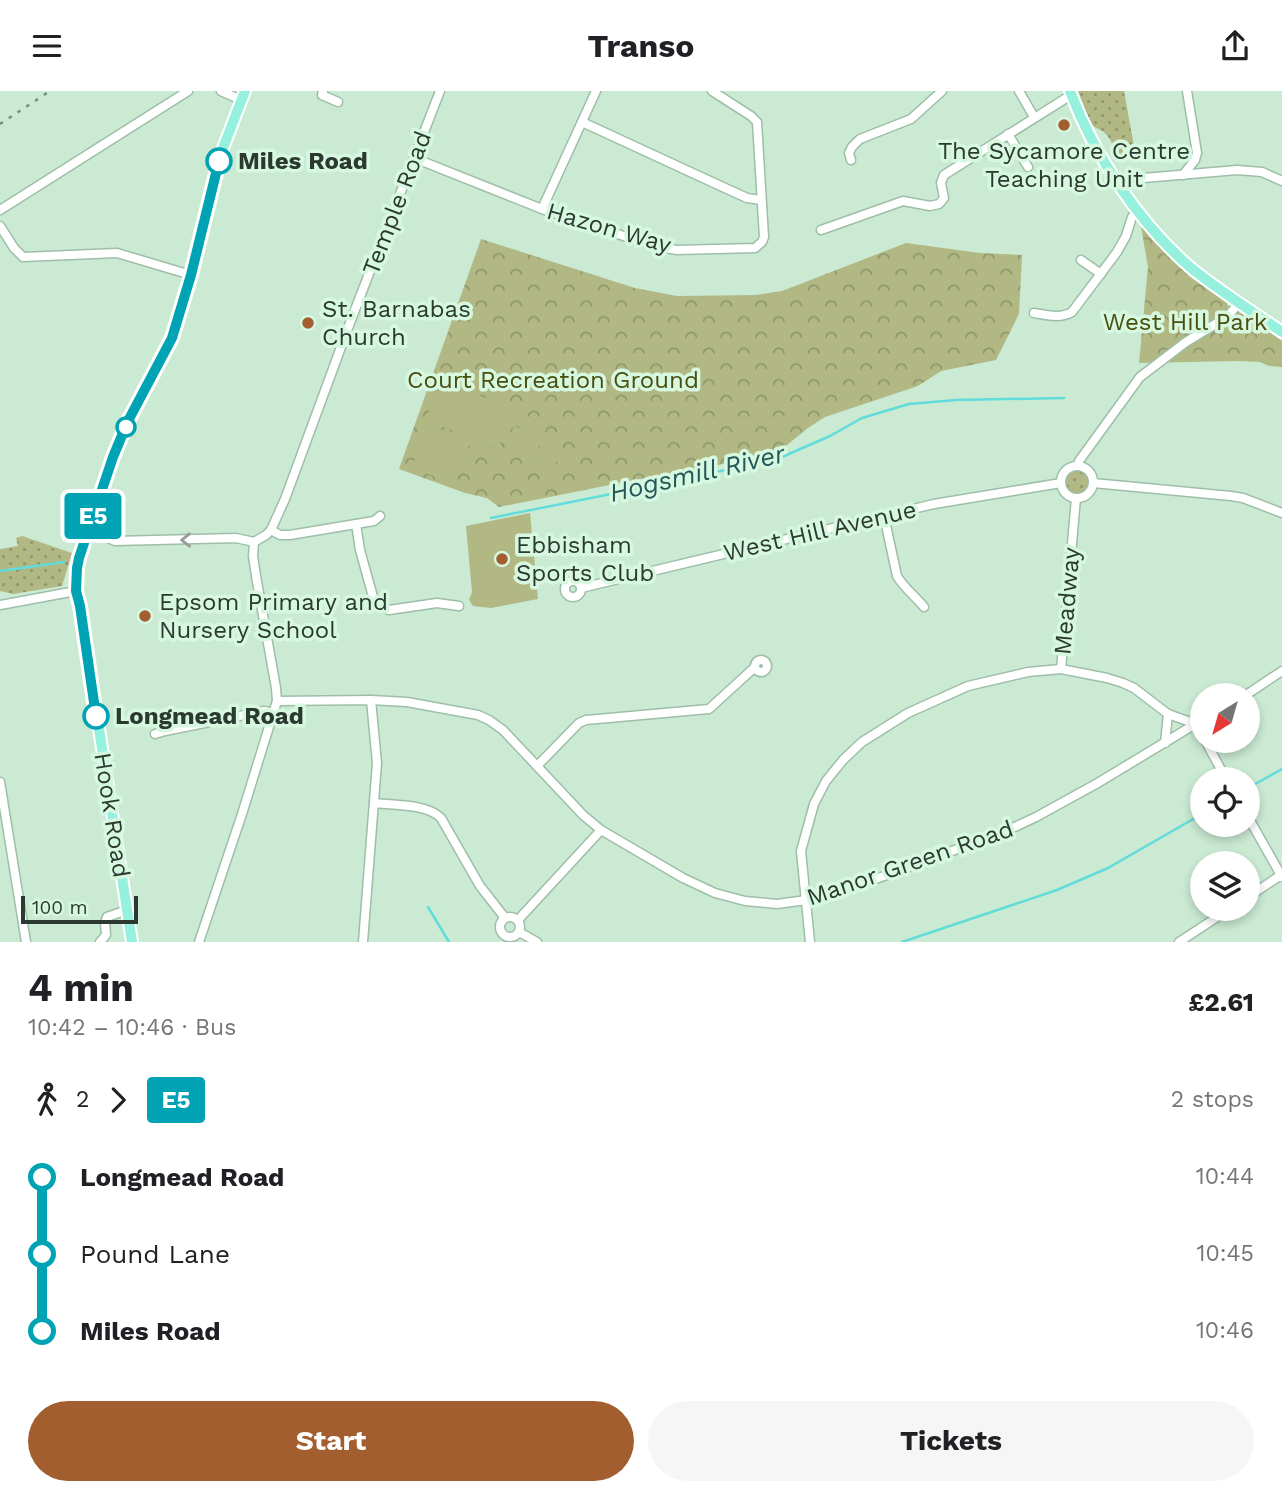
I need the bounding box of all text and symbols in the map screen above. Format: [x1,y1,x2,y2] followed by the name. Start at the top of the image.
[28,27,66,65] icon: menu
[588,27,694,65] text: Transo
[1216,27,1254,65] icon: share
[1056,117,1072,133] marker: The Sycamore Centre Teaching Unit
[357,127,437,279] street label: Temple Road
[938,137,1190,193] place label: The Sycamore Centre Teaching Unit
[238,147,368,175] place label: Miles Road
[206,148,232,174] marker: Miles Road
[544,197,675,259] street label: Hazon Way
[322,295,471,351] place label: St. Barnabas Church
[1103,308,1268,336] park label: West Hill Park
[300,315,316,331] marker: St. Barnabas Church
[407,366,699,394] park label: Court Recreation Ground
[116,417,136,437] unlabelled marker
[606,438,789,508] water label: Hogsmill River
[62,493,124,539] line badge: E5
[721,495,919,567] street label: West Hill Avenue
[78,502,108,530] text: E5
[516,531,654,587] place label: Ebbisham Sports Club
[181,532,192,547] one-way arrow
[1048,545,1086,656] street label: Meadway
[494,551,510,567] marker: Ebbisham Sports Club
[159,588,388,644] place label: Epsom Primary and Nursery School
[137,608,153,624] marker: Epsom Primary and Nursery School
[1190,683,1260,753] north arrow
[1190,683,1260,921] map controls
[115,702,304,730] place label: Longmead Road
[83,703,109,729] marker: Longmead Road
[88,751,136,879] street label: Hook Road
[1190,767,1260,837] button: locate
[803,814,1017,912] street label: Manor Green Road
[1190,851,1260,921] button: layers
[21,893,138,925] scale bar
[32,896,88,919] text: 100 m
[28,966,134,1010] text: 4 min
[1188,987,1254,1017] text: £2.61
[28,1014,236,1041] text: 10:42 – 10:46 · Bus
[28,1081,66,1119] icon: walk
[99,1081,137,1119] icon: forward
[76,1086,89,1113] text: 2
[161,1086,191,1114] text: E5
[1171,1086,1254,1113] text: 2 stops
[80,1162,284,1192] text: Longmead Road
[1196,1163,1254,1190] text: 10:44
[80,1239,230,1269] text: Pound Lane
[1196,1240,1254,1267] text: 10:45
[80,1316,221,1346] text: Miles Road
[1196,1317,1254,1344] text: 10:46
[28,1401,634,1481] button: Start
[648,1401,1254,1481] button: Tickets

